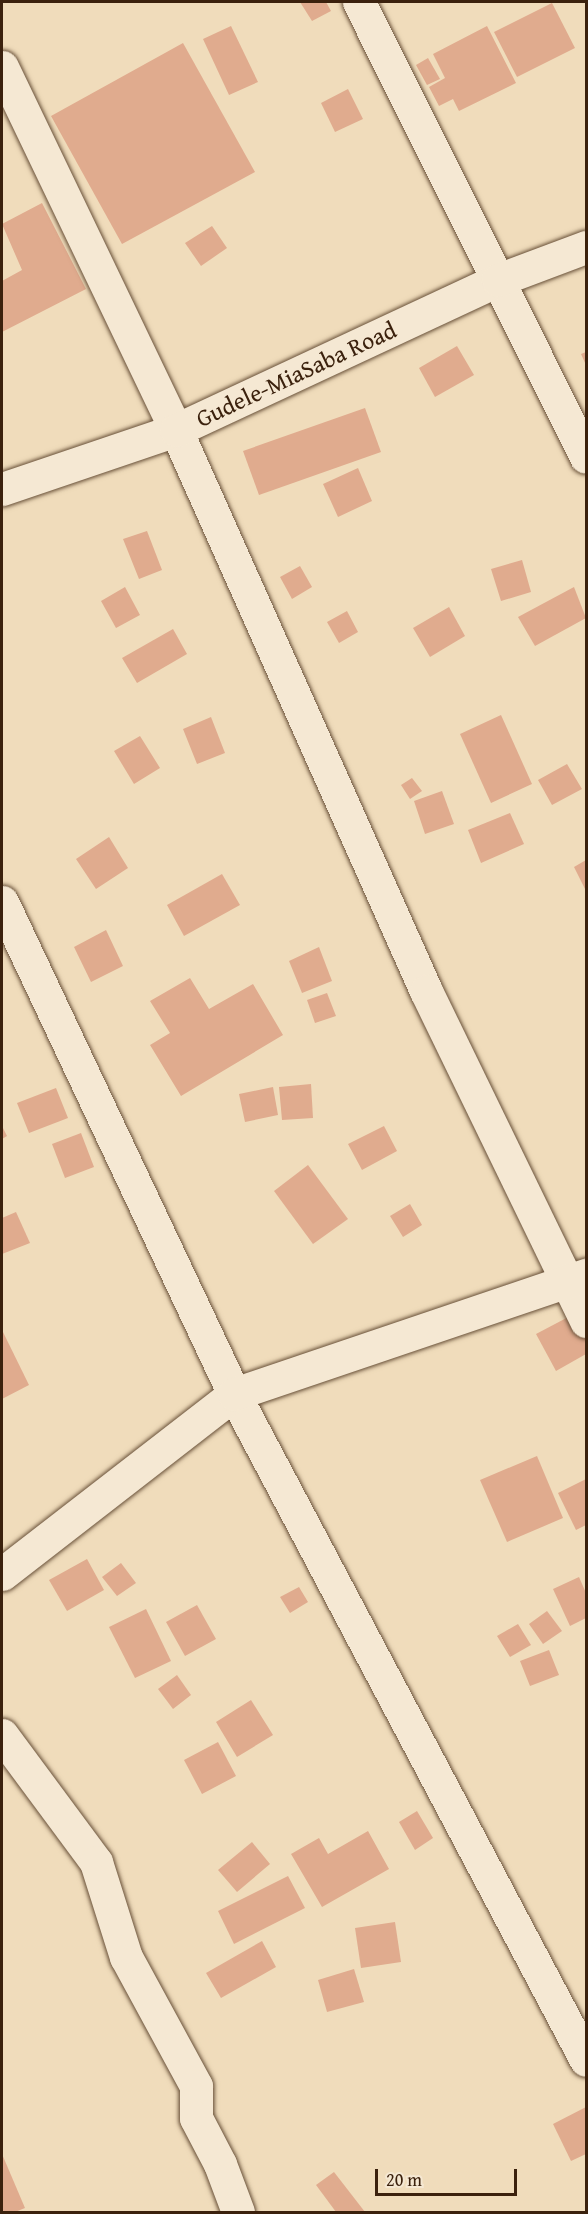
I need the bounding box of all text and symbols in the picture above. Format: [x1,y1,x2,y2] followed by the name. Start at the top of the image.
[191,315,401,433] street label: Gudele-MiaSaba Road
[378,2157,520,2195] scale bar
[386,2166,422,2193] text: 20 m

